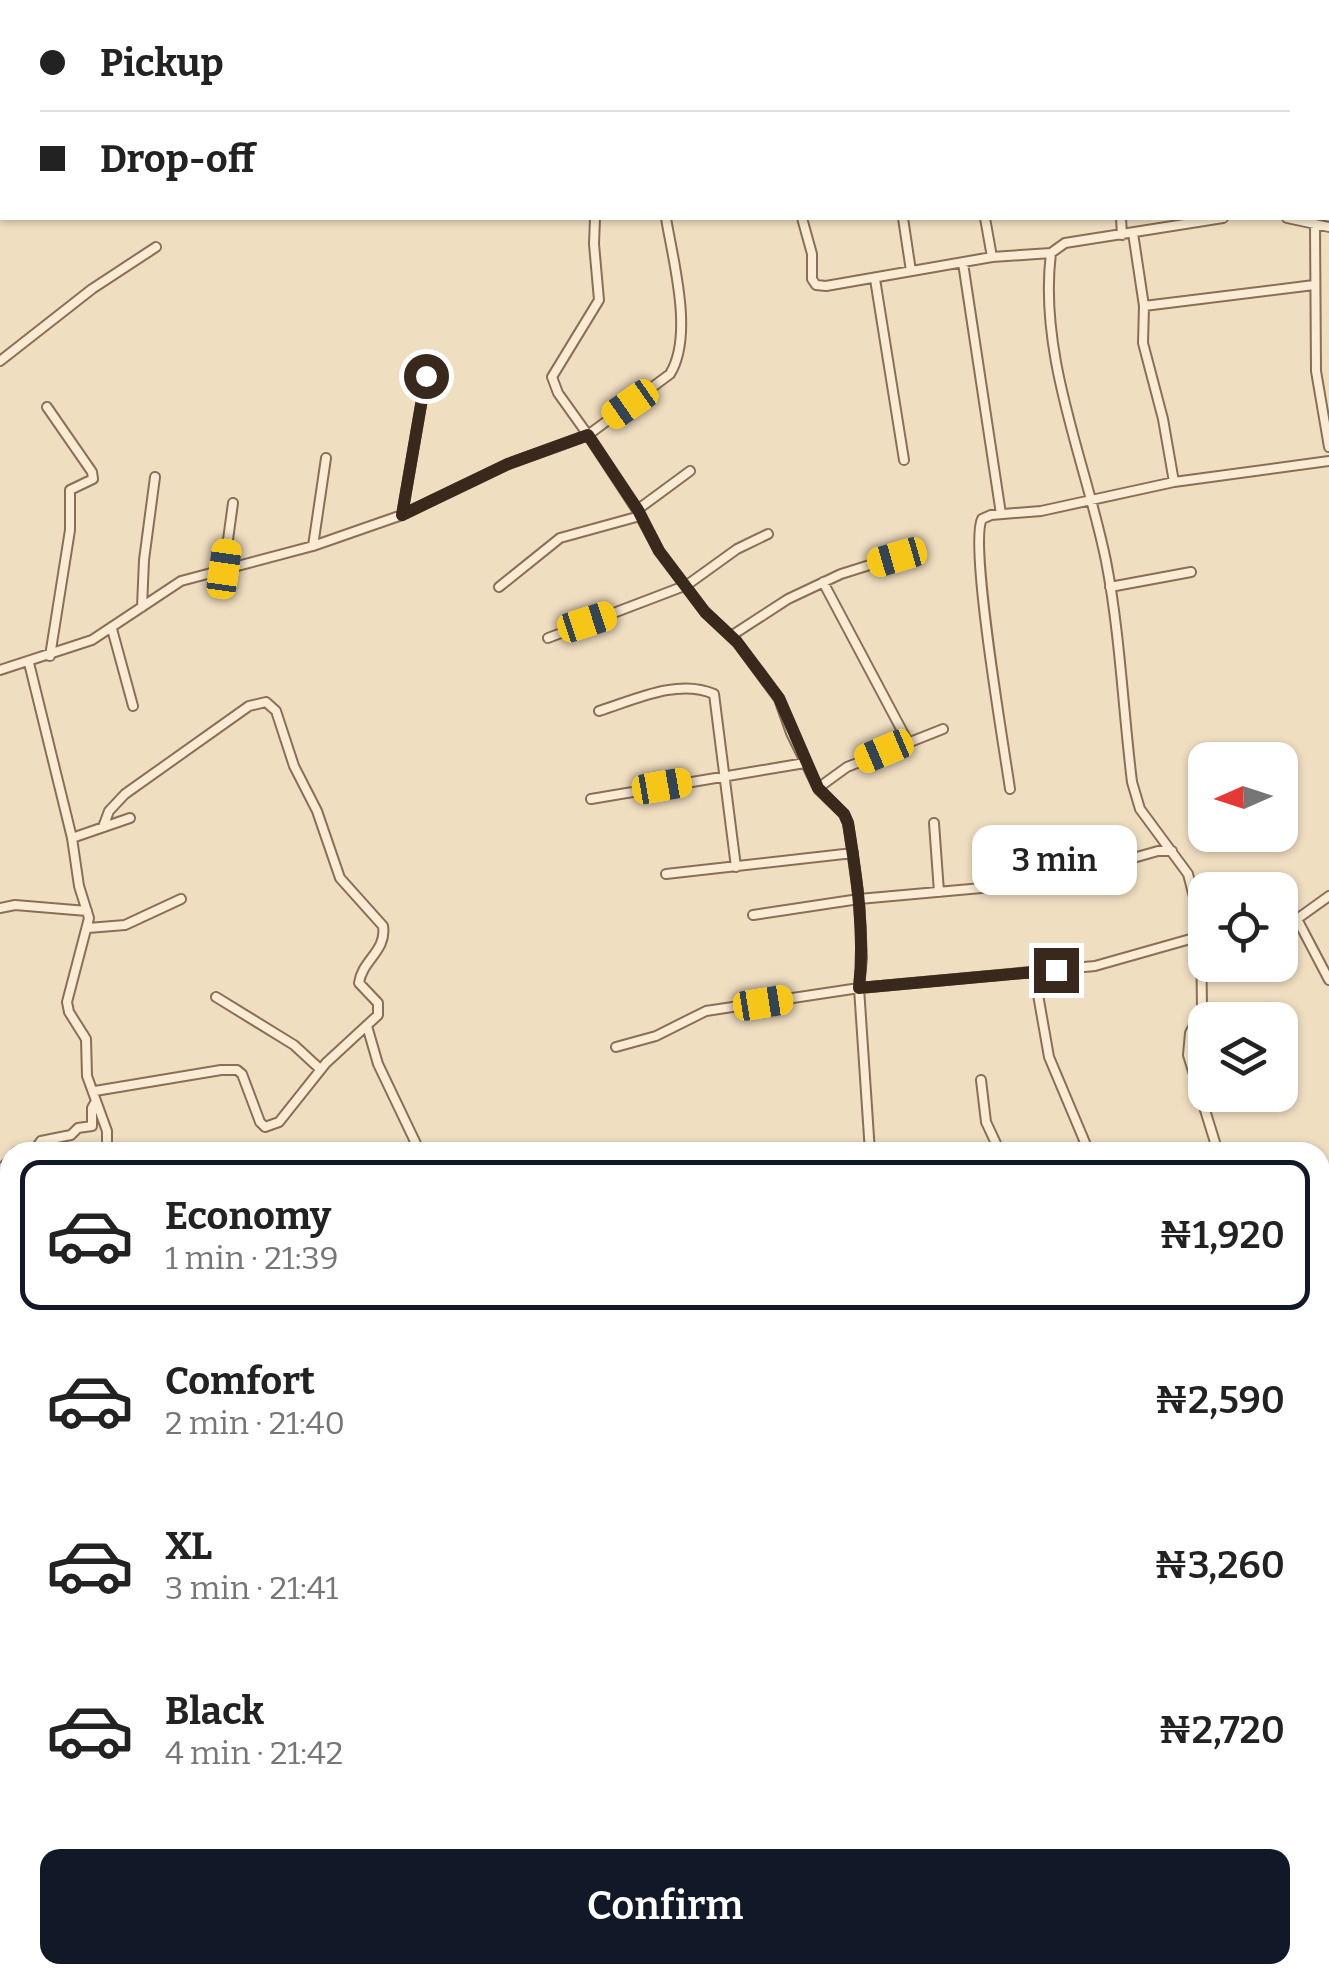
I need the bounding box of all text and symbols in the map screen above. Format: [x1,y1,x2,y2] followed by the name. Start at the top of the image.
[100,40,224,86] text: Pickup
[100,136,255,182] text: Drop-off
[404,354,449,399] route start
[597,375,663,433] car
[864,534,930,580] car
[205,537,243,601] car
[554,598,620,646] car
[851,725,917,777] car
[1188,742,1298,852] north arrow
[1188,742,1298,1112] map controls
[630,766,694,806] car
[974,825,1138,895] callout: 3 min
[1012,841,1097,879] text: 3 min
[1188,872,1298,982] button: locate
[1034,948,1079,993] route end
[731,983,795,1023] car
[1188,1002,1298,1112] button: layers
[45,1190,135,1280] icon: car
[165,1193,331,1239] text: Economy
[1159,1212,1285,1258] text: ₦1,920
[165,1239,338,1277] text: 1 min · 21:39
[45,1355,135,1445] icon: car
[165,1358,315,1404] text: Comfort
[1154,1377,1285,1423] text: ₦2,590
[165,1404,345,1442] text: 2 min · 21:40
[45,1520,135,1610] icon: car
[165,1523,212,1569] text: XL
[1154,1542,1285,1588] text: ₦3,260
[165,1569,338,1607] text: 3 min · 21:41
[45,1685,135,1775] icon: car
[165,1688,264,1734] text: Black
[1158,1707,1285,1753] text: ₦2,720
[165,1734,343,1772] text: 4 min · 21:42
[40,1849,1290,1964] button: Confirm

